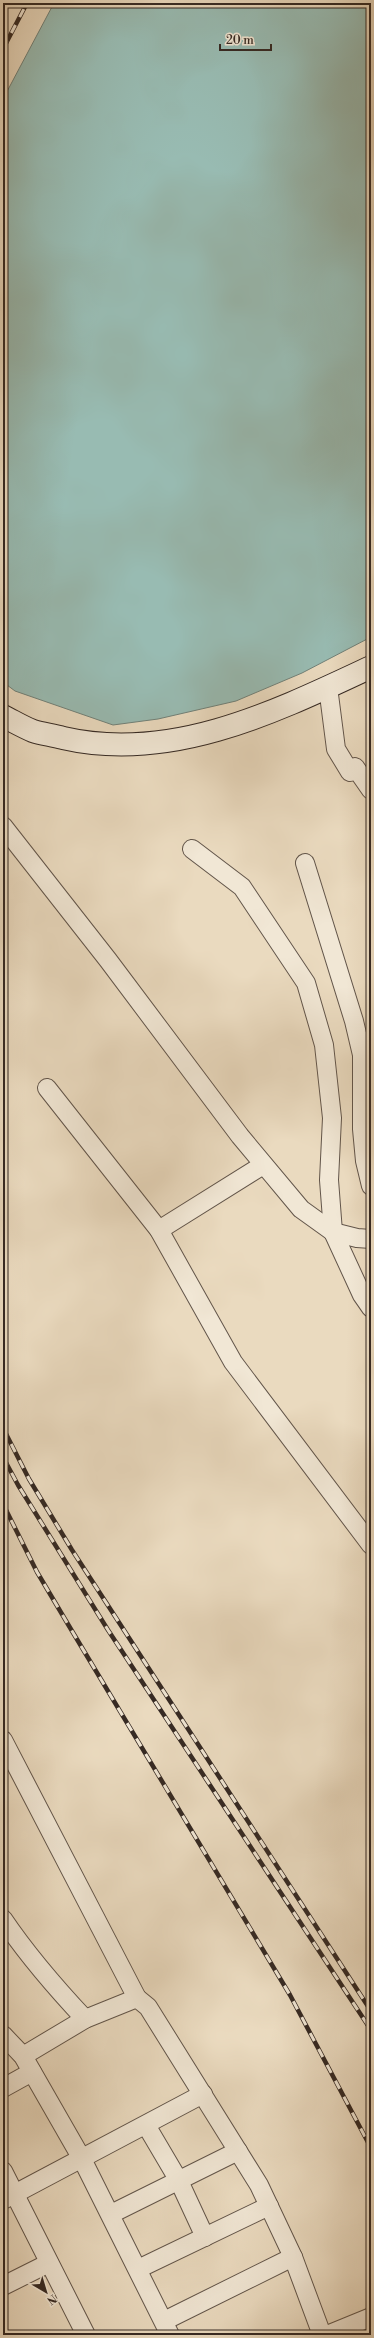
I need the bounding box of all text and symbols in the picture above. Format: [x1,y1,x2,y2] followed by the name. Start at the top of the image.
[220,26,271,52] scale bar
[226,33,254,48] text: 20 m
[26,2272,66,2312] north arrow
[44,2291,59,2307] text: N

